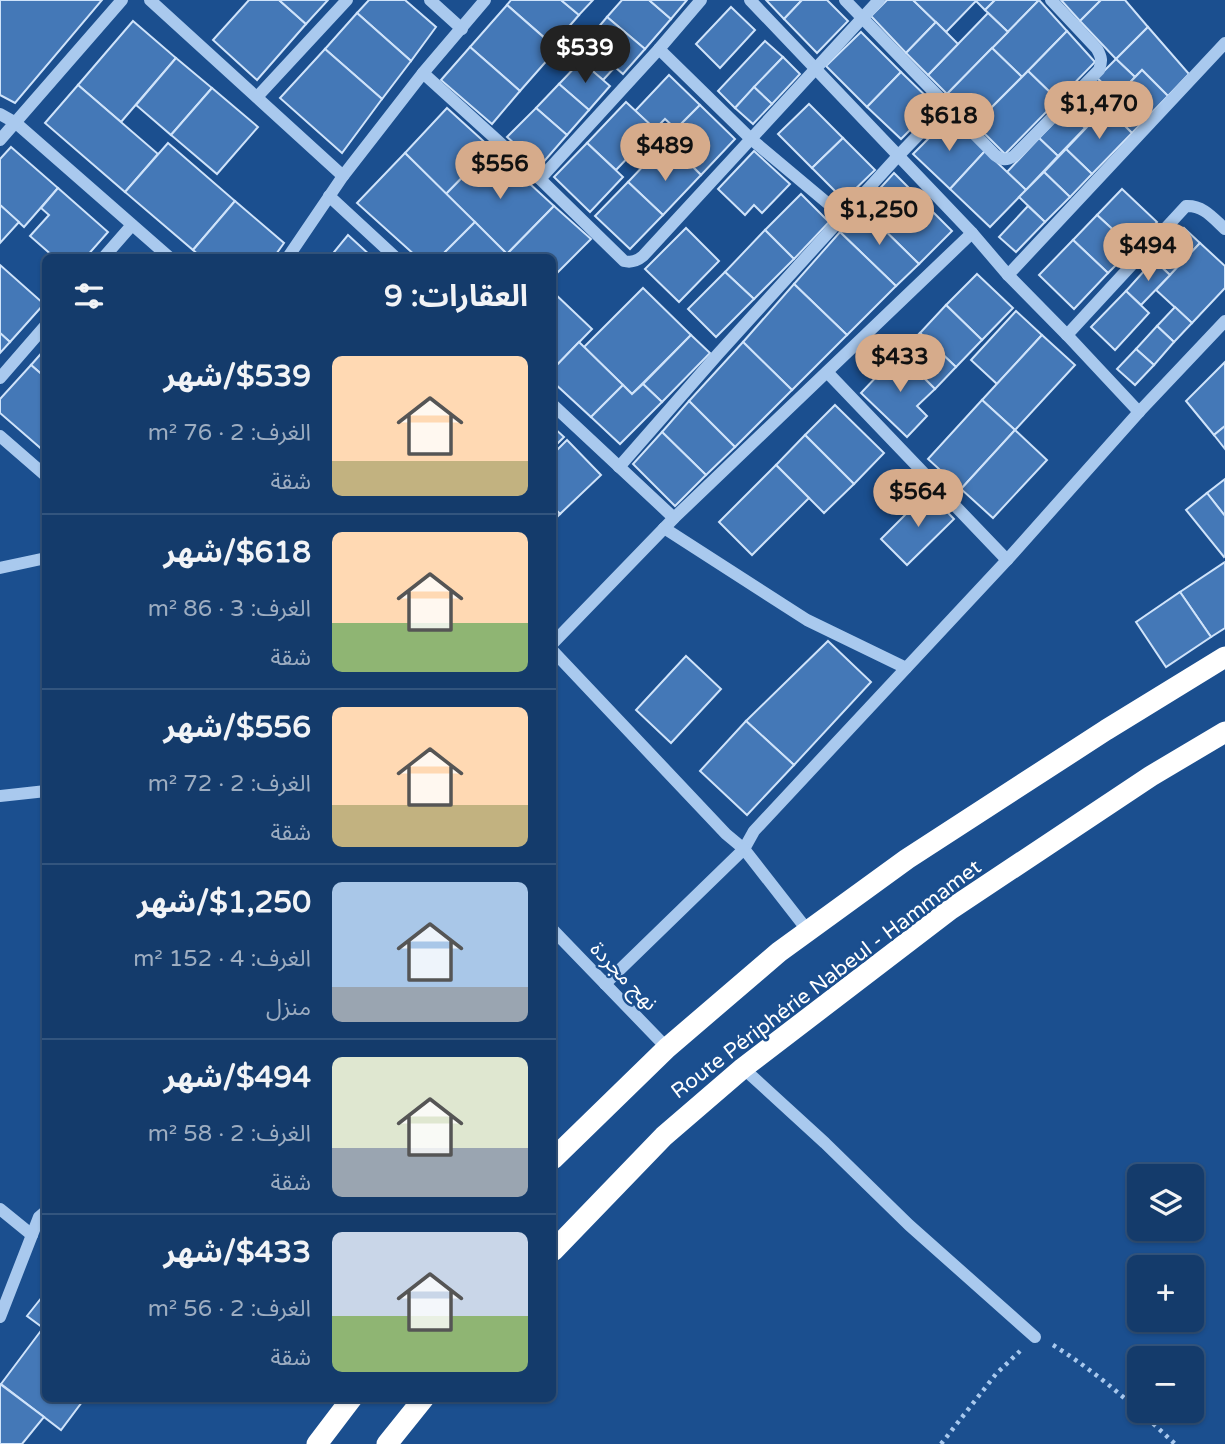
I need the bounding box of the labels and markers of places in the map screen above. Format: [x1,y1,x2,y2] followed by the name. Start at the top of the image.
[544,25,626,85] pin: $539
[1042,82,1156,141] pin: $1,470
[908,94,990,153] pin: $618
[624,124,706,183] pin: $489
[459,142,541,201] pin: $556
[822,188,936,247] pin: $1,250
[1107,224,1189,283] pin: $494
[859,334,941,394] pin: $433
[877,470,959,529] pin: $564

